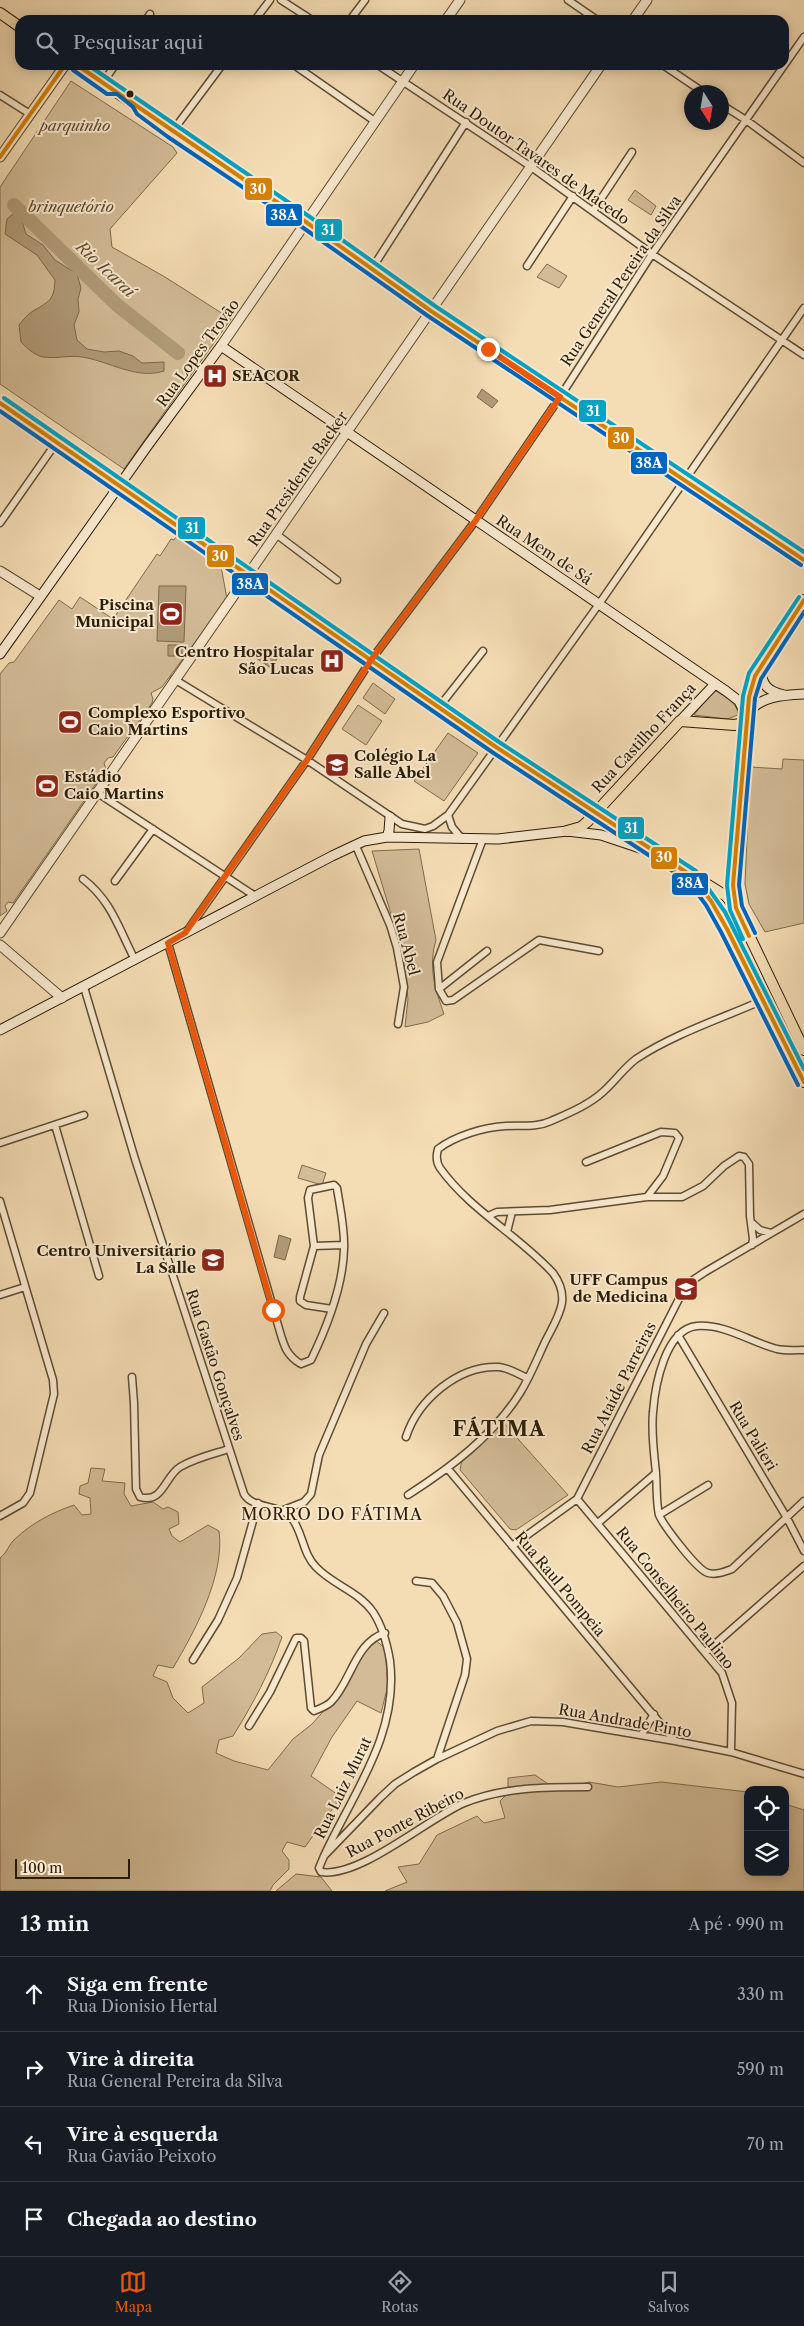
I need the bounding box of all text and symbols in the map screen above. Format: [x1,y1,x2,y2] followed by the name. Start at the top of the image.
[15,15,789,70] search box
[33,29,61,57] icon: search
[73,31,203,54] text: Pesquisar aqui
[439,85,633,229] street label: Rua Doutor Tavares de Macedo
[684,85,729,130] north arrow
[125,89,135,99] unlabelled marker
[37,116,110,135] park label: parquinho
[244,177,273,201] line badge: 30
[250,180,266,198] text: 30
[556,192,685,370] street label: Rua General Pereira da Silva
[28,197,114,216] park label: brinquetório
[265,203,303,227] line badge: 38A
[270,206,299,224] text: 38A
[314,218,343,242] line badge: 31
[321,221,336,239] text: 31
[71,235,141,303] water label: Rio Icaraí
[152,295,243,410] street label: Rua Lopes Trovão
[477,338,500,361] route end
[202,363,228,389] hospital icon: SEACOR
[232,366,301,385] place label: SEACOR
[578,399,607,423] line badge: 31
[586,402,601,420] text: 31
[244,407,352,550] street label: Rua Presidente Backer
[607,426,635,450] line badge: 30
[613,429,629,447] text: 30
[630,451,668,475] line badge: 38A
[635,454,664,472] text: 38A
[493,511,596,589] street label: Rua Mem de Sá
[177,516,206,540] line badge: 31
[185,519,200,537] text: 31
[206,544,235,568] line badge: 30
[212,547,228,565] text: 30
[231,572,269,596] line badge: 38A
[236,575,265,593] text: 38A
[75,595,154,631] place label: Piscina Municipal
[158,601,184,627] sports icon: Piscina Municipal
[175,642,315,678] place label: Centro Hospitalar São Lucas
[319,648,345,674] hospital icon: Centro Hospitalar São Lucas
[588,678,700,797] street label: Rua Castilho França
[88,703,245,739] place label: Complexo Esportivo Caio Martins
[57,709,83,735] sports icon: Complexo Esportivo Caio Martins
[354,746,437,782] place label: Colégio La Salle Abel
[324,752,350,778] school or university icon: Colégio La Salle Abel
[64,767,164,803] place label: Estádio Caio Martins
[34,773,60,799] sports icon: Estádio Caio Martins
[617,816,645,840] line badge: 31
[624,819,639,837] text: 31
[650,846,678,870] line badge: 30
[656,848,672,866] text: 30
[671,872,709,896] line badge: 38A
[676,874,705,892] text: 38A
[389,910,424,978] street label: Rua Abel
[37,1241,196,1277] place label: Centro Universitário La Salle
[200,1247,226,1273] school or university icon: Centro Universitário La Salle
[570,1270,668,1306] place label: UFF Campus de Medicina
[673,1276,699,1302] school or university icon: UFF Campus de Medicina
[182,1287,249,1443] street label: Rua Gastão Gonçalves
[262,1299,285,1322] route start
[577,1319,660,1457] street label: Rua Ataíde Parreiras
[725,1397,782,1474] street label: Rua Palieri
[452,1416,546,1441] district label: FÁTIMA
[241,1504,423,1524] district label: MORRO DO FÁTIMA
[612,1523,739,1673] street label: Rua Conselheiro Paulino
[511,1527,610,1640] street label: Rua Raul Pompeia
[557,1699,693,1742] street label: Rua Andrade Pinto
[310,1733,376,1842] street label: Rua Luiz Murat
[343,1784,467,1862] street label: Rua Ponte Ribeiro
[744,1786,789,1876] map controls
[744,1786,789,1831] button: locate
[744,1831,789,1876] button: layers
[15,1856,130,1879] scale bar
[22,1859,62,1877] text: 100 m
[20,1911,89,1936] text: 13 min
[689,1914,784,1934] text: A pé · 990 m
[67,1973,208,1996] text: Siga em frente
[20,1980,48,2008] icon: ahead
[737,1984,784,2004] text: 330 m
[67,1996,217,2016] text: Rua Dionisio Hertal
[67,2048,194,2071] text: Vire à direita
[20,2055,48,2083] icon: right
[737,2059,784,2079] text: 590 m
[67,2071,283,2091] text: Rua General Pereira da Silva
[67,2123,218,2146] text: Vire à esquerda
[20,2130,48,2158] icon: left
[747,2134,784,2154] text: 70 m
[67,2146,216,2166] text: Rua Gavião Peixoto
[20,2205,48,2233] icon: arrive
[67,2208,257,2231] text: Chegada ao destino
[115,2268,152,2316] tab: Mapa
[381,2268,418,2316] tab: Rotas
[648,2268,689,2316] tab: Salvos

